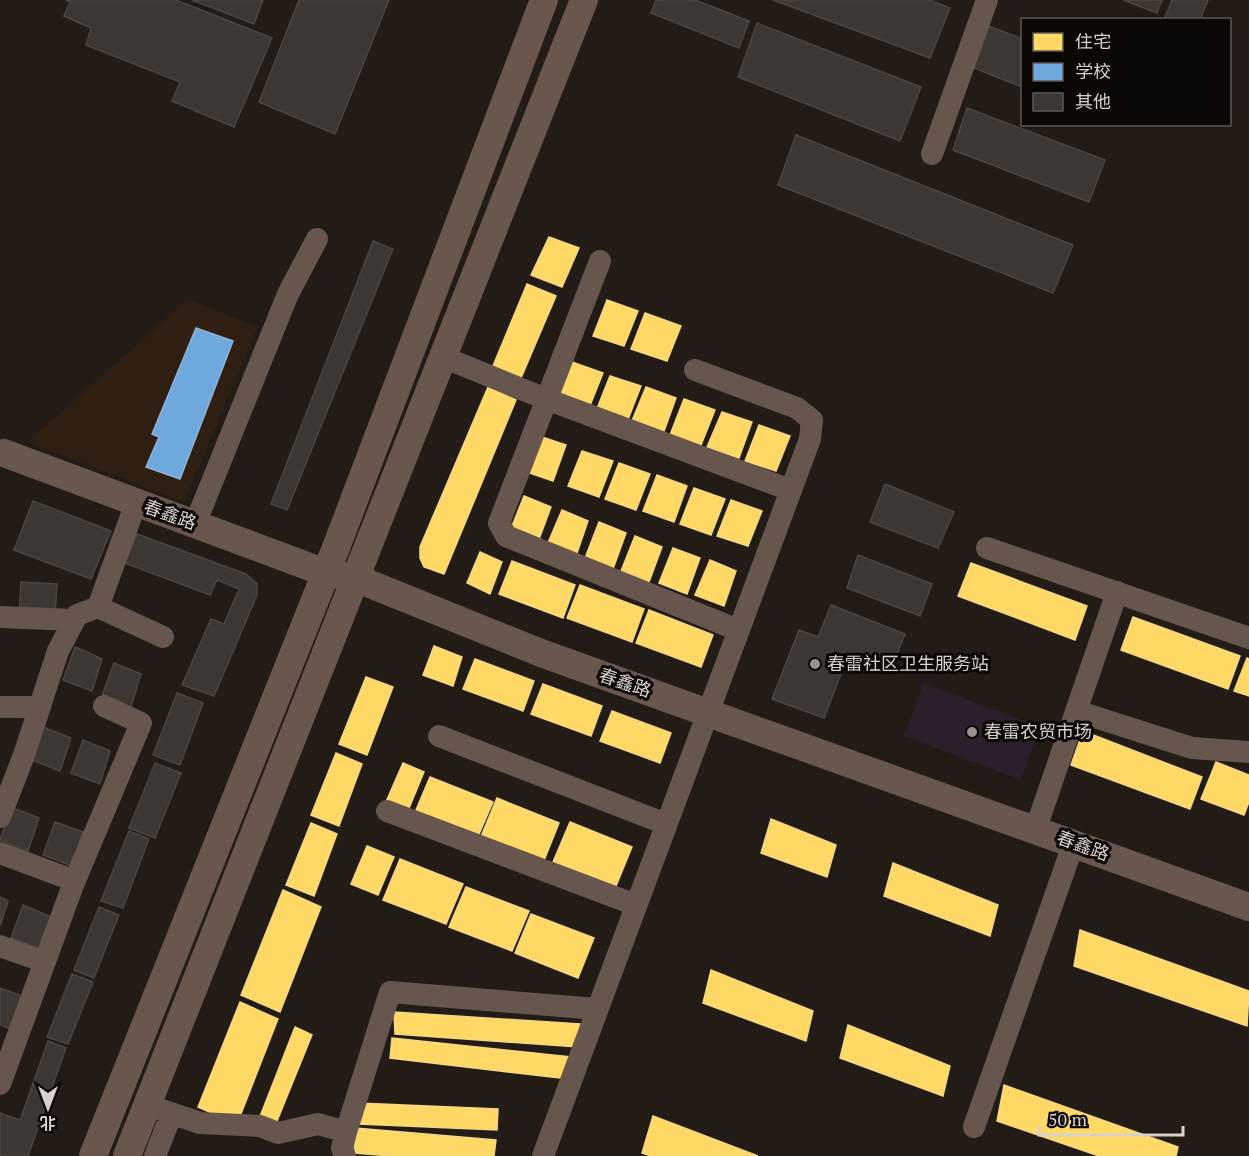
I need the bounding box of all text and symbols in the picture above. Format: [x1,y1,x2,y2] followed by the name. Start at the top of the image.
[1021,18,1231,126] legend
[1075,29,1111,53] text: 住宅
[1075,59,1111,83] text: 学校
[1075,89,1111,113] text: 其他
[141,494,200,535] street label: 春鑫路
[827,651,989,675] place label: 春雷社区卫生服务站
[808,657,822,671] marker: 春雷社区卫生服务站
[596,662,655,702] street label: 春鑫路
[984,719,1092,743] place label: 春雷农贸市场
[965,725,979,739] marker: 春雷农贸市场
[1054,825,1113,866] street label: 春鑫路
[18,1078,78,1138] north arrow
[1039,1099,1183,1137] scale bar
[1048,1107,1088,1131] text: 50 m
[40,1112,56,1134] text: 北

